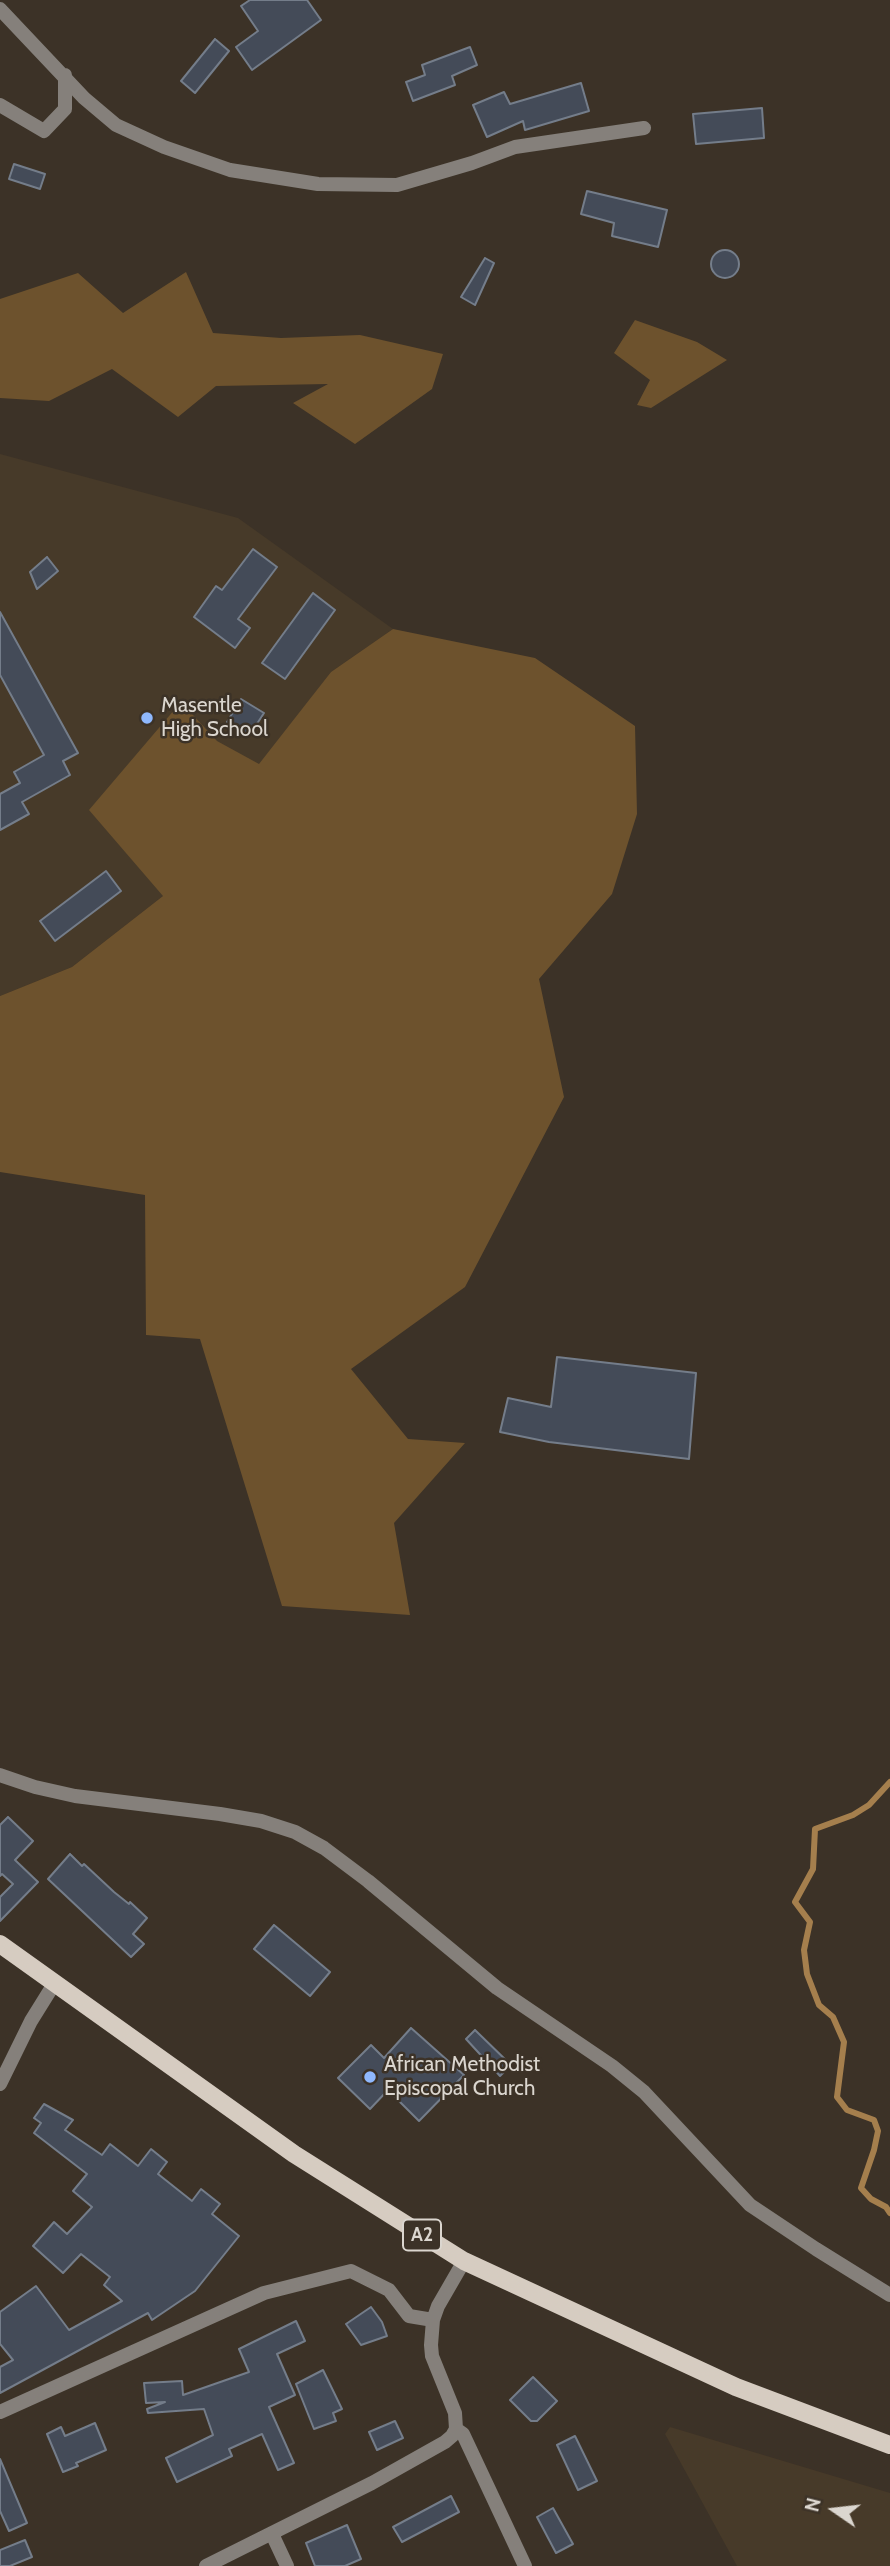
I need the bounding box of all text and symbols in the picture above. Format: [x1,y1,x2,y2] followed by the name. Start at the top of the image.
[161,693,268,743] place label: Masentle High School
[139,710,155,726] marker: Masentle High School
[384,2052,540,2102] place label: African Methodist Episcopal Church
[362,2069,378,2085] marker: African Methodist Episcopal Church
[403,2220,441,2250] road number: A2
[799,2475,869,2545] north arrow
[800,2495,826,2514] text: N

